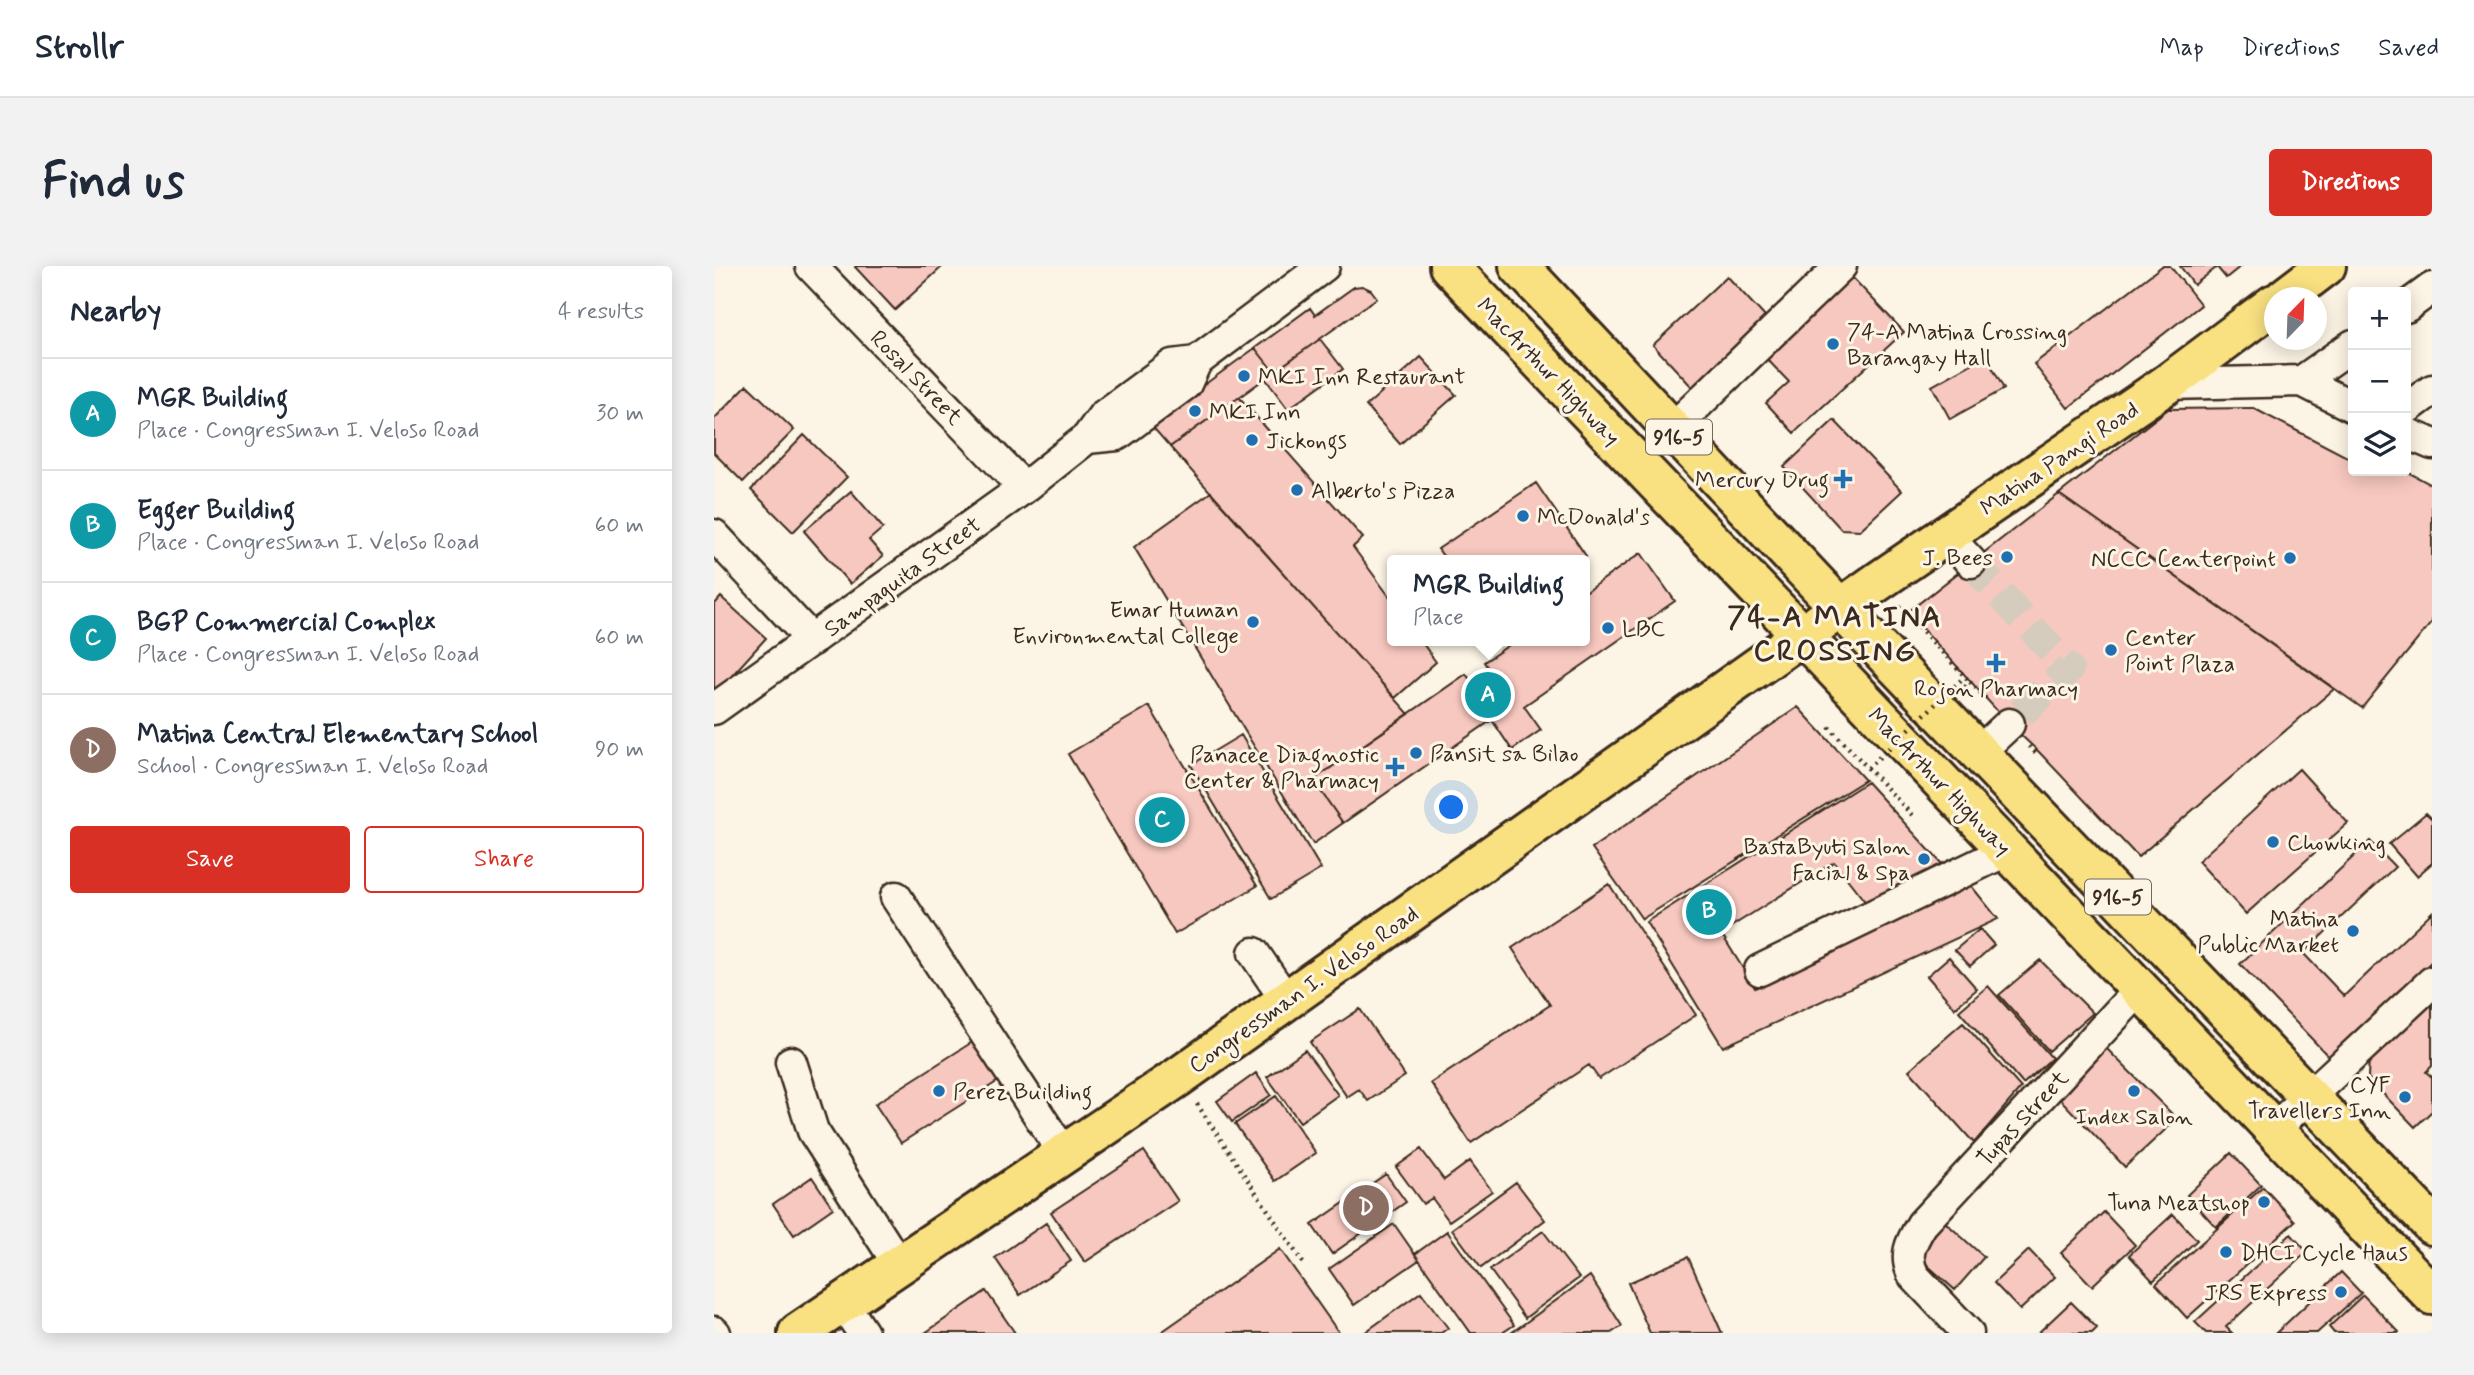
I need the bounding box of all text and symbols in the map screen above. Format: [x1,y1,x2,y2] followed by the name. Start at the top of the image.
[35,26,124,70] text: Strollr
[2160,33,2204,64] text: Map
[2242,33,2340,64] text: Directions
[2378,33,2439,64] text: Saved
[2269,149,2432,216] button: Directions
[42,150,185,215] text: Find us
[2264,287,2327,350] north arrow
[2348,287,2411,476] map controls
[2348,287,2411,350] button: +
[70,292,161,331] text: Nearby
[1468,292,1626,454] street label: MacArthur Highway
[558,297,644,327] text: 4 results
[1847,318,2067,374] place label: 74-A Matina Crossing Barangay Hall
[863,324,969,433] street label: Rosal Street
[1825,336,1841,352] marker: 74-A Matina Crossing Barangay Hall
[2348,350,2411,413] button: −
[1258,363,1466,393] place label: MKI Inn Restaurant
[1236,368,1252,384] marker: MKI Inn Restaurant
[137,382,288,416] text: MGR Building
[1975,395,2145,524] street label: Matina Pangi Road
[1209,398,1301,428] place label: MKI Inn
[85,399,101,429] text: A
[596,399,644,429] text: 30 m
[1187,403,1203,419] marker: MKI Inn
[2348,413,2411,476] button: layers
[137,416,479,446] text: Place · Congressman I. Veloso Road
[1646,420,1712,454] road number: 916-5
[1266,427,1347,459] place label: Jickongs
[1244,432,1260,448] marker: Jickongs
[1695,466,1829,498] place label: Mercury Drug
[1835,471,1851,487] marker: Mercury Drug
[1311,477,1455,507] place label: Alberto's Pizza
[1289,482,1305,498] marker: Alberto's Pizza
[137,494,295,528] text: Egger Building
[1537,503,1650,533] place label: McDonald's
[1515,508,1531,524] marker: McDonald's
[819,510,988,645] street label: Sampaguita Street
[86,511,100,541] text: B
[595,511,644,541] text: 60 m
[137,528,479,558] text: Place · Congressman I. Veloso Road
[1922,544,1993,574] place label: J. Bees
[2091,545,2276,575] place label: NCCC Centerpoint
[1999,549,2015,565] marker: J. Bees
[2282,550,2298,566] marker: NCCC Centerpoint
[1387,555,1590,646] popup
[1413,569,1564,603] text: MGR Building
[1012,596,1239,654] place label: Emar Human Environmental College
[1727,598,1943,671] district label: 74-A MATINA CROSSING
[1413,603,1464,633] text: Place
[137,606,435,640] text: BGP Commercial Complex
[1245,614,1261,630] marker: Emar Human Environmental College
[1622,615,1665,645] place label: LBC
[1600,620,1616,636] marker: LBC
[85,623,101,653] text: C
[595,623,644,653] text: 60 m
[2125,624,2235,680] place label: Center Point Plaza
[137,640,479,670] text: Place · Congressman I. Veloso Road
[2103,642,2119,658] marker: Center Point Plaza
[1988,655,2004,671] marker: Rojon Pharmacy
[1465,669,1511,721] pin: A
[1914,675,2078,705] place label: Rojon Pharmacy
[1859,702,2017,864] street label: MacArthur Highway
[137,718,538,752] text: Matina Central Elementary School
[85,735,101,765] text: D
[595,735,644,765] text: 90 m
[1430,740,1579,770] place label: Pansit sa Bilao
[1184,741,1379,797] place label: Panacee Diagnostic Center & Pharmacy
[1408,745,1424,761] marker: Pansit sa Bilao
[137,752,488,782] text: School · Congressman I. Veloso Road
[1385,757,1405,777] marker: Panacee Diagnostic Center & Pharmacy
[1434,790,1468,824] your location
[1139,794,1185,846] pin: C
[70,826,350,893] button: Save
[364,826,644,893] button: Share
[2287,829,2386,859] place label: Chowking
[1744,833,1910,889] place label: BastaByuti Salon Facial & Spa
[2265,834,2281,850] marker: Chowking
[1916,851,1932,867] marker: BastaByuti Salon Facial & Spa
[2085,880,2151,914] road number: 916-5
[1686,886,1732,938] pin: B
[1183,900,1426,1083] street label: Congressman I. Veloso Road
[2197,905,2339,961] place label: Matina Public Market
[2345,923,2361,939] marker: Matina Public Market
[1971,1064,2076,1174] street label: Tupas Street
[2248,1071,2391,1127] place label: CYF Travellers Inn
[953,1078,1092,1110] place label: Perez Building
[931,1083,947,1099] marker: Perez Building
[2126,1083,2142,1099] marker: Index Salon
[2397,1089,2413,1105] marker: CYF Travellers Inn
[2075,1103,2193,1133] place label: Index Salon
[1343,1182,1389,1234] pin: D
[2107,1189,2250,1219] place label: Tuna Meatshop
[2256,1194,2272,1210] marker: Tuna Meatshop
[2240,1239,2408,1269] place label: DHCI Cycle Haus
[2218,1244,2234,1260] marker: DHCI Cycle Haus
[2204,1279,2327,1309] place label: JRS Express
[2333,1284,2349,1300] marker: JRS Express

